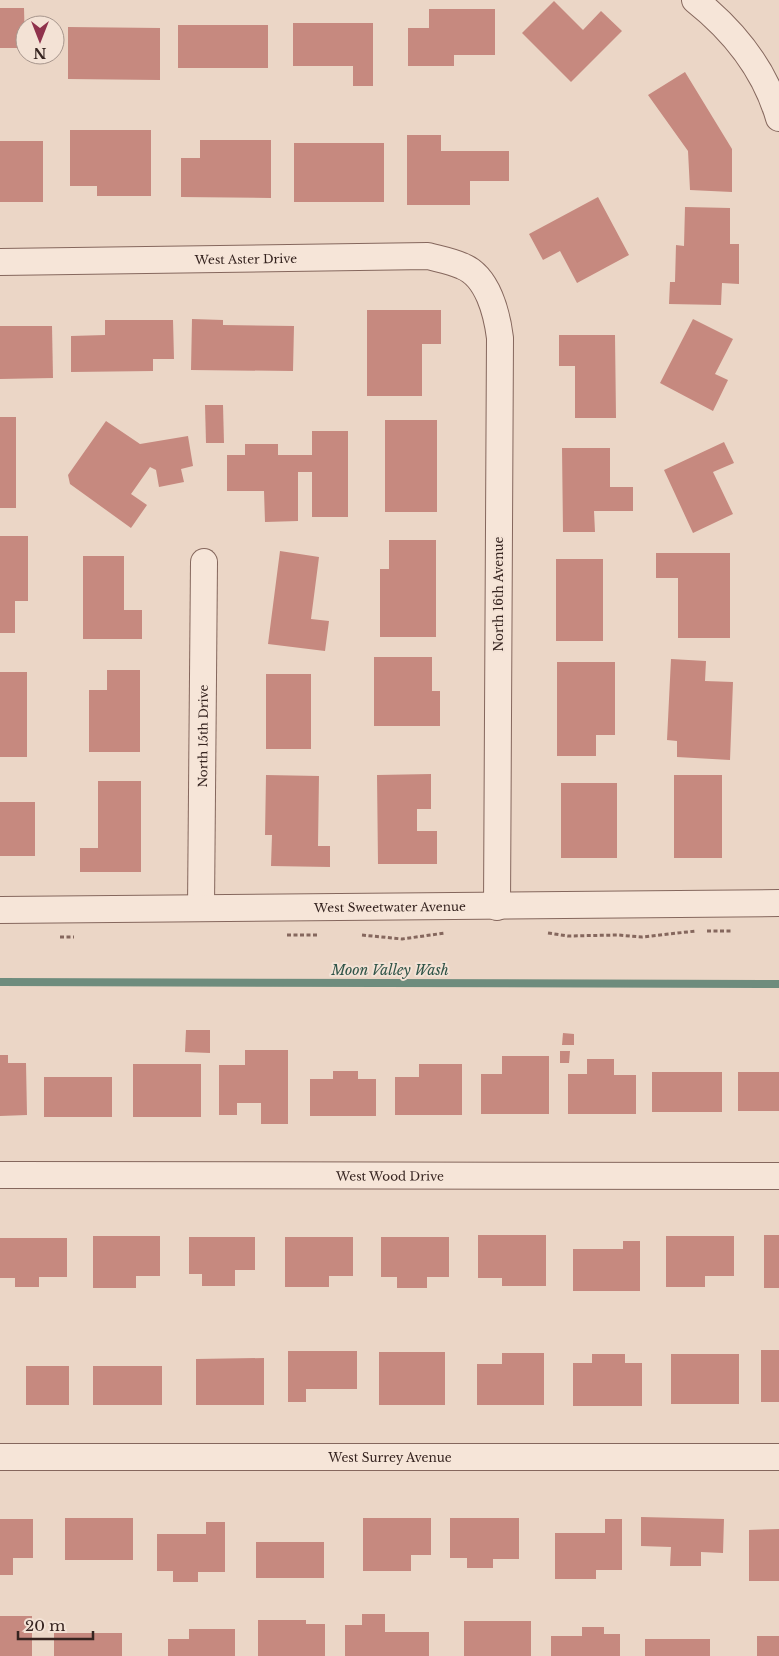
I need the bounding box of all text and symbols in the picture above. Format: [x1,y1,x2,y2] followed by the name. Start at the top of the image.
[15,15,65,65] north arrow
[33,44,47,62] text: N
[194,250,297,267] street label: West Aster Drive
[491,536,506,651] street label: North 16th Avenue
[195,684,210,788] street label: North 15th Drive
[313,898,466,915] street label: West Sweetwater Avenue
[330,961,449,979] water label: Moon Valley Wash
[335,1168,444,1183] street label: West Wood Drive
[327,1450,452,1465] street label: West Surrey Avenue
[18,1608,92,1640] scale bar
[25,1616,65,1635] text: 20 m

